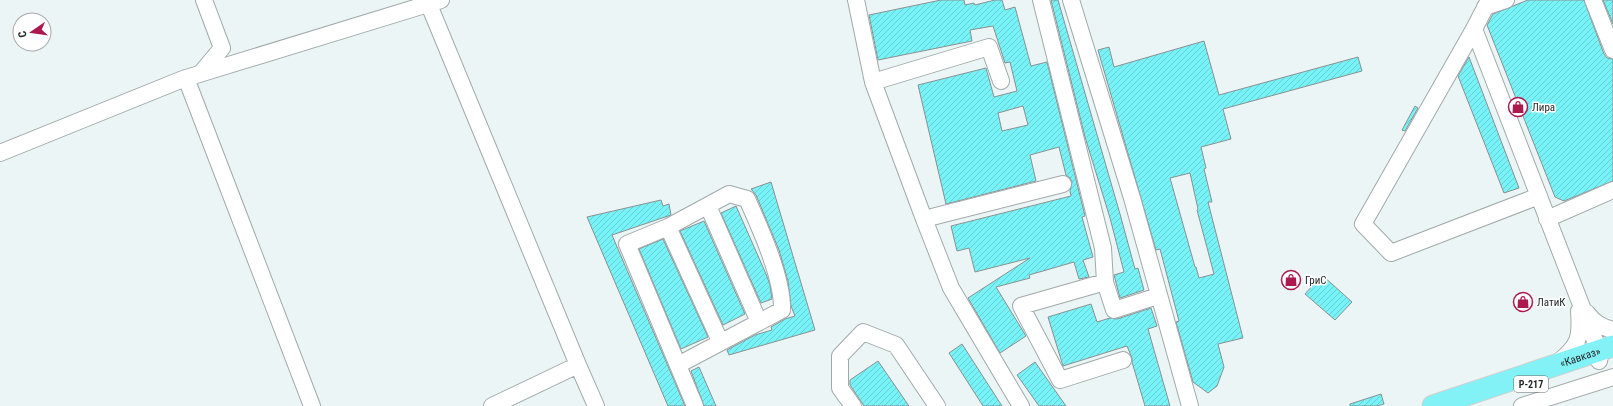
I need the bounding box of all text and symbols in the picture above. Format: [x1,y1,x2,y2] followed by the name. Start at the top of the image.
[12,12,52,52] north arrow
[16,30,30,39] text: С
[1507,96,1529,118] shop icon: Лира
[1532,101,1555,114] place label: Лира
[1280,269,1302,291] shop icon: ГриС
[1305,274,1327,287] place label: ГриС
[1512,291,1534,313] shop icon: ЛатиК
[1537,296,1566,309] place label: ЛатиК
[1558,345,1602,370] street label: «Кавказ»
[1514,376,1548,392] road number: Р-217

